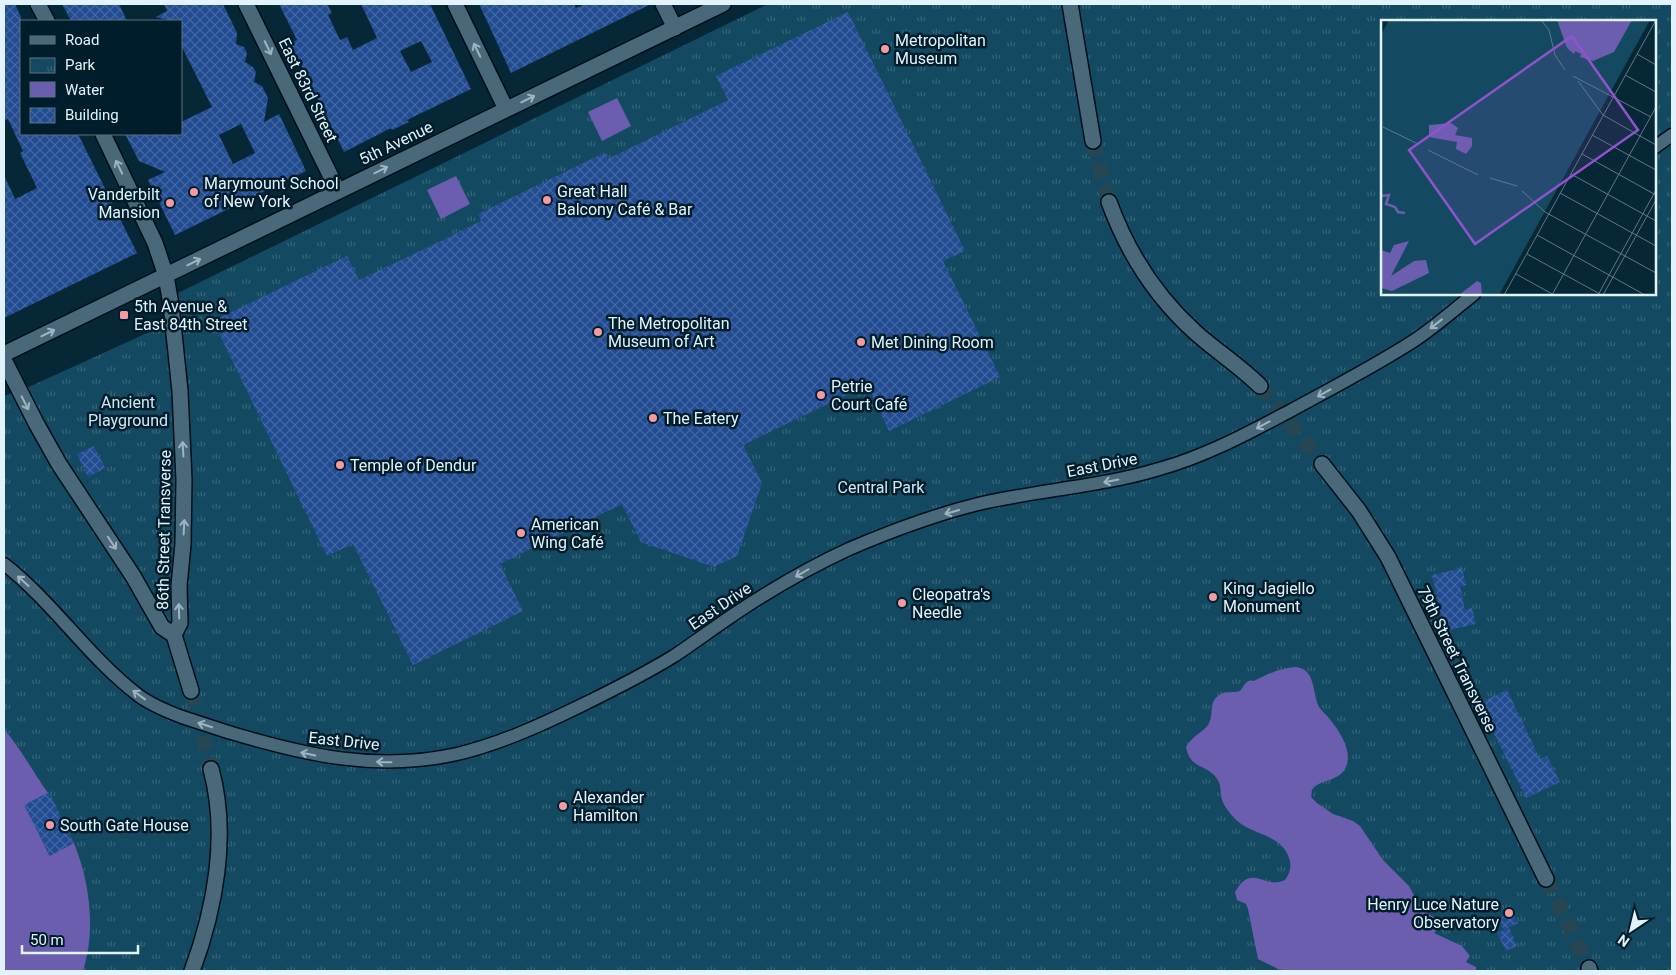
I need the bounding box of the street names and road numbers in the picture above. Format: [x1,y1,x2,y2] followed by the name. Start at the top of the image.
[275,35,341,145] street label: East 83rd Street
[356,117,436,169] street label: 5th Avenue
[1065,449,1139,481] street label: East Drive
[153,450,175,610] street label: 86th Street Transverse
[685,578,755,634] street label: East Drive
[1413,583,1501,735] street label: 79th Street Transverse
[308,728,380,754] street label: East Drive

